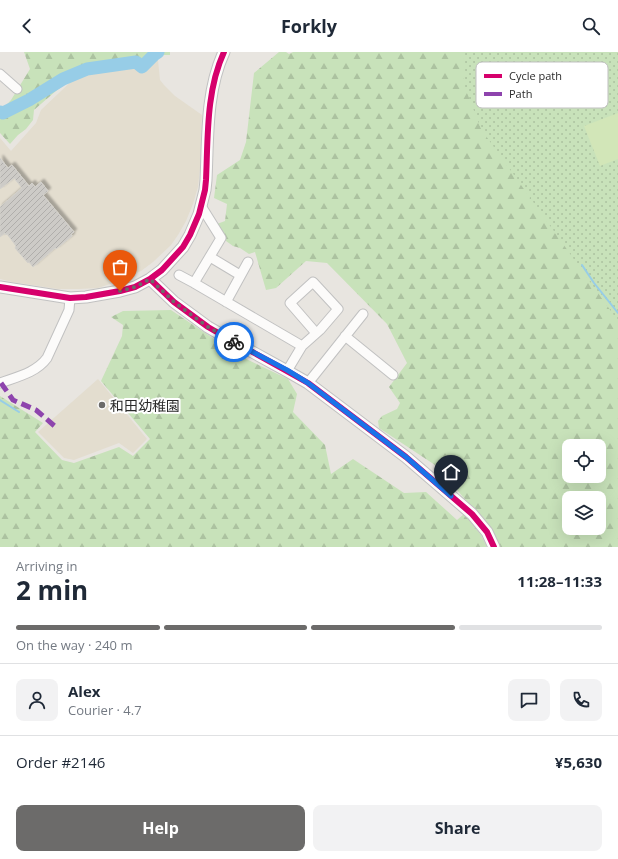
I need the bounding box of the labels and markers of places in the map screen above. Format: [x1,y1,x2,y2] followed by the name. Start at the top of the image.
[103,250,137,291] pin
[110,396,180,415] place label: 和田幼稚園
[97,400,107,410] marker: 和田幼稚園
[434,455,468,496] pin

